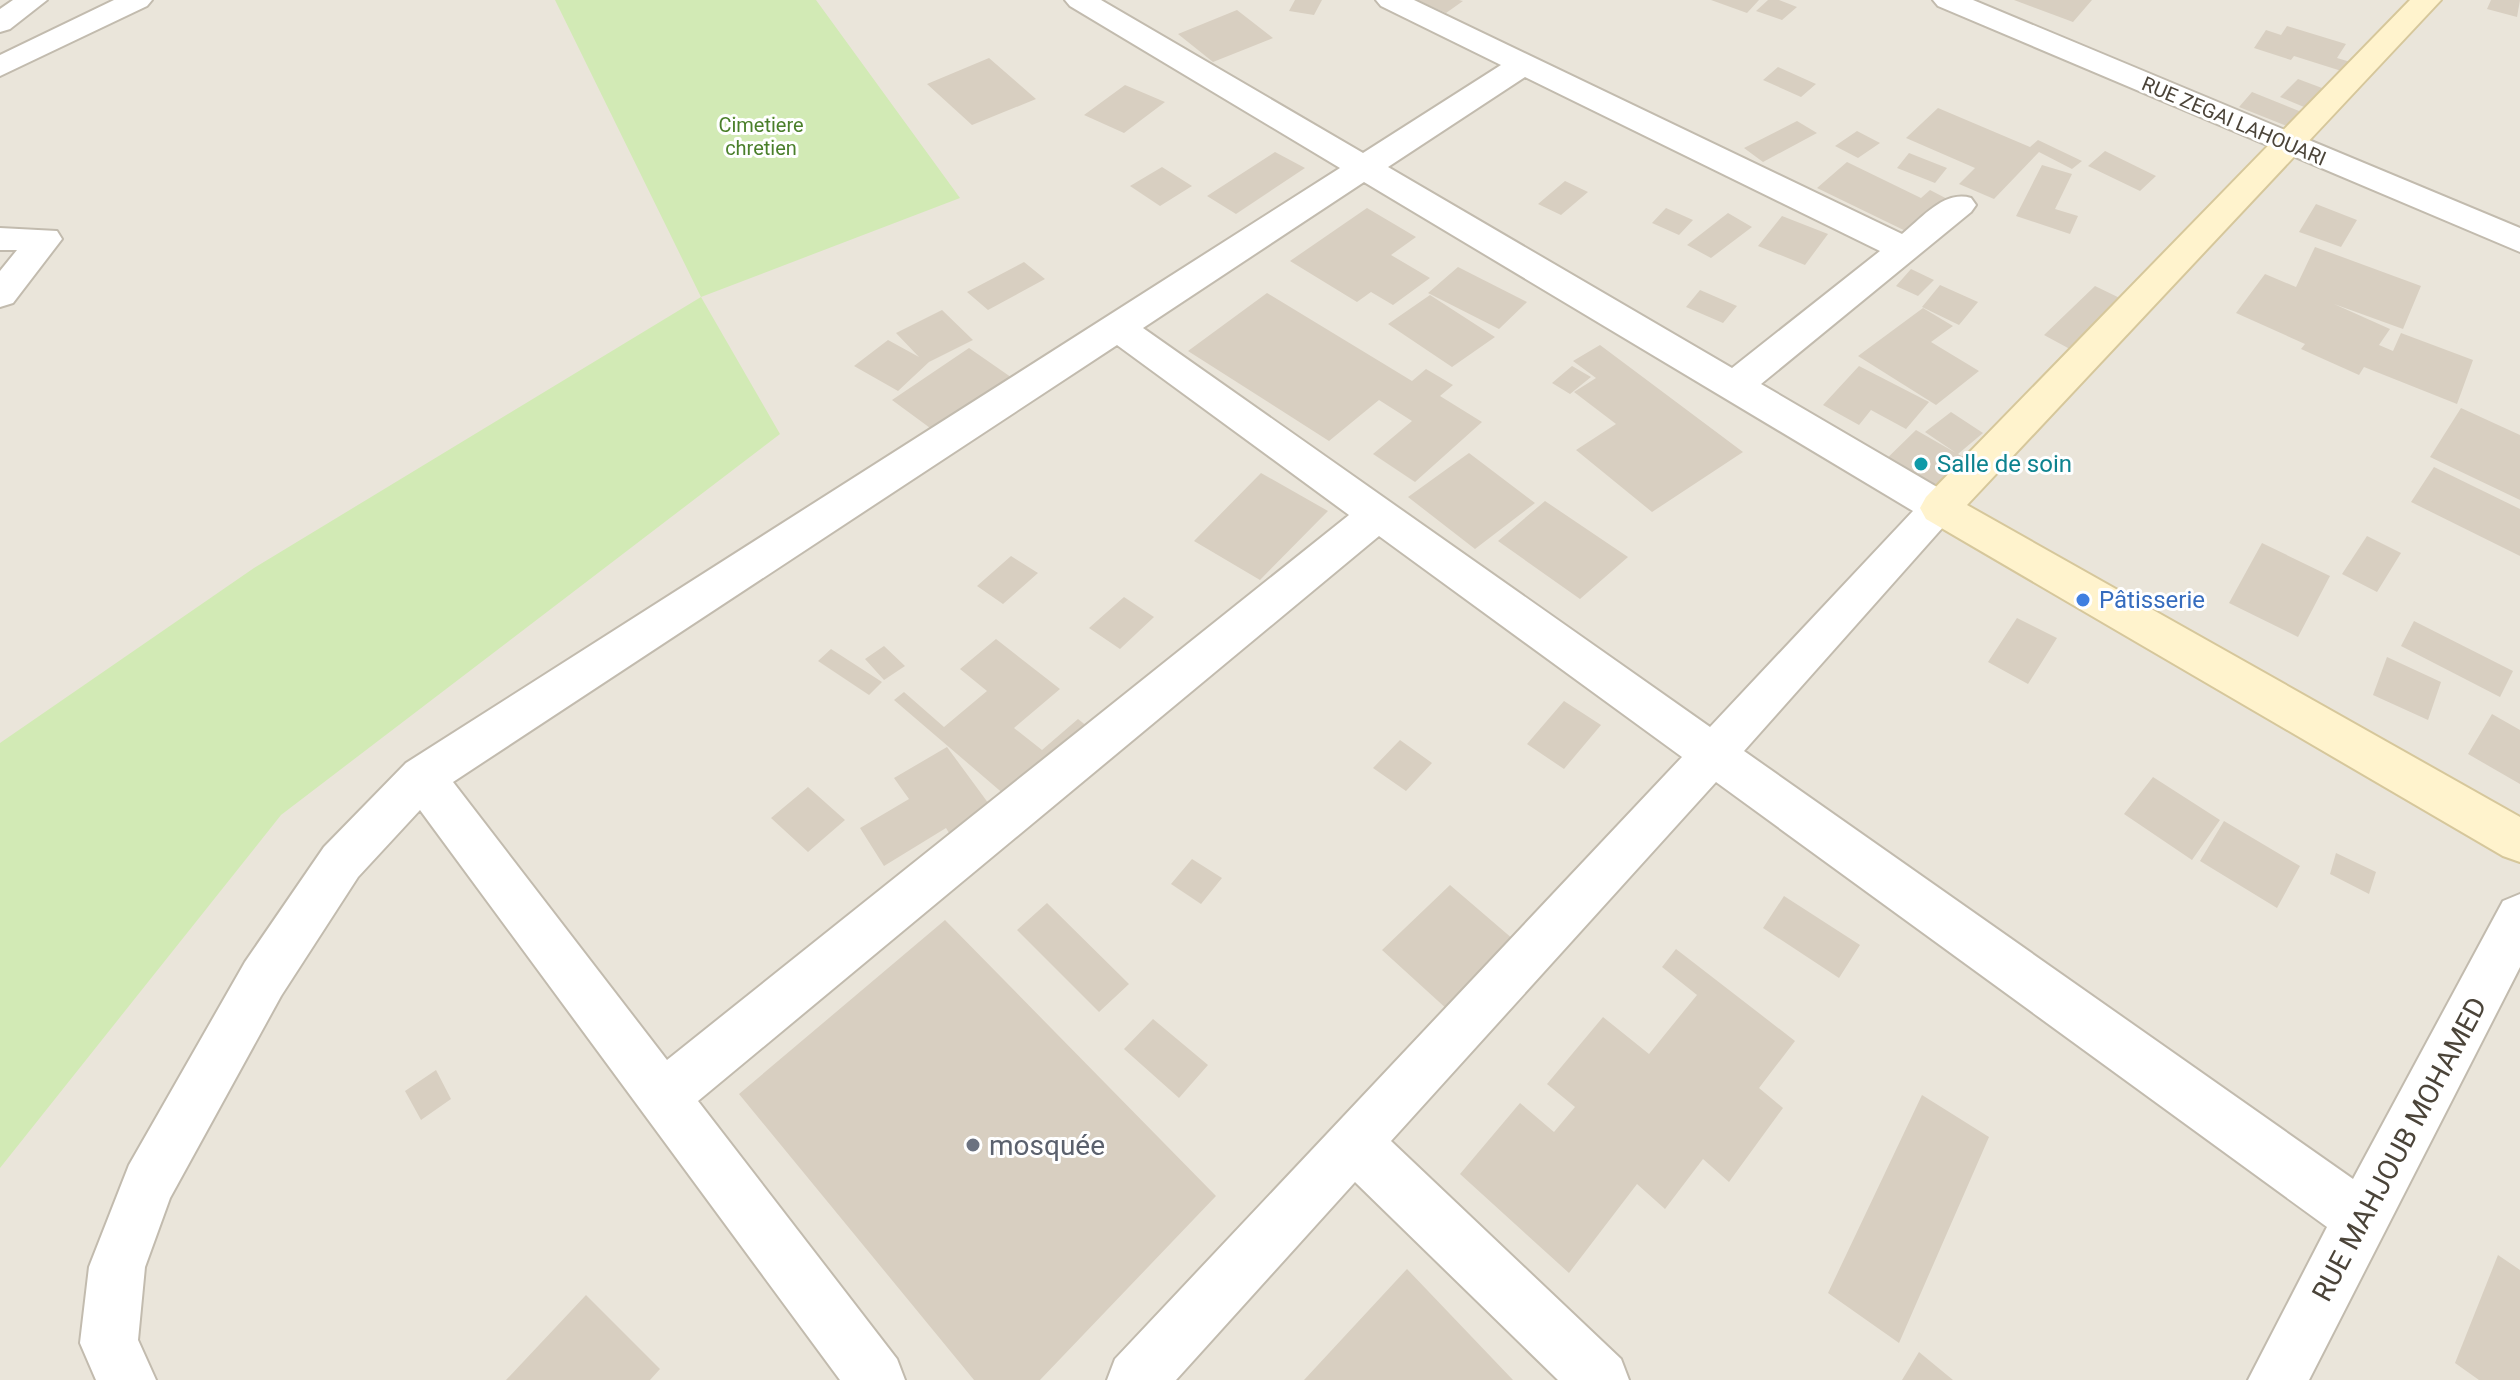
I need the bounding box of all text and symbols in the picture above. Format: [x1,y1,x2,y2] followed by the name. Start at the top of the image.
[2138,71,2330,171] street label: RUE ZEGAI LAHOUARI
[718,113,804,160] park label: Cimetiere chretien
[1937,450,2072,478] place label: Salle de soin
[1912,455,1930,473] marker: Salle de soin
[2099,586,2205,614] place label: Pâtisserie
[2074,591,2092,609] marker: Pâtisserie
[2305,992,2494,1307] street label: RUE MAHJOUB MOHAMED
[989,1129,1105,1162] place label: mosquée
[964,1136,982,1154] marker: mosquée

